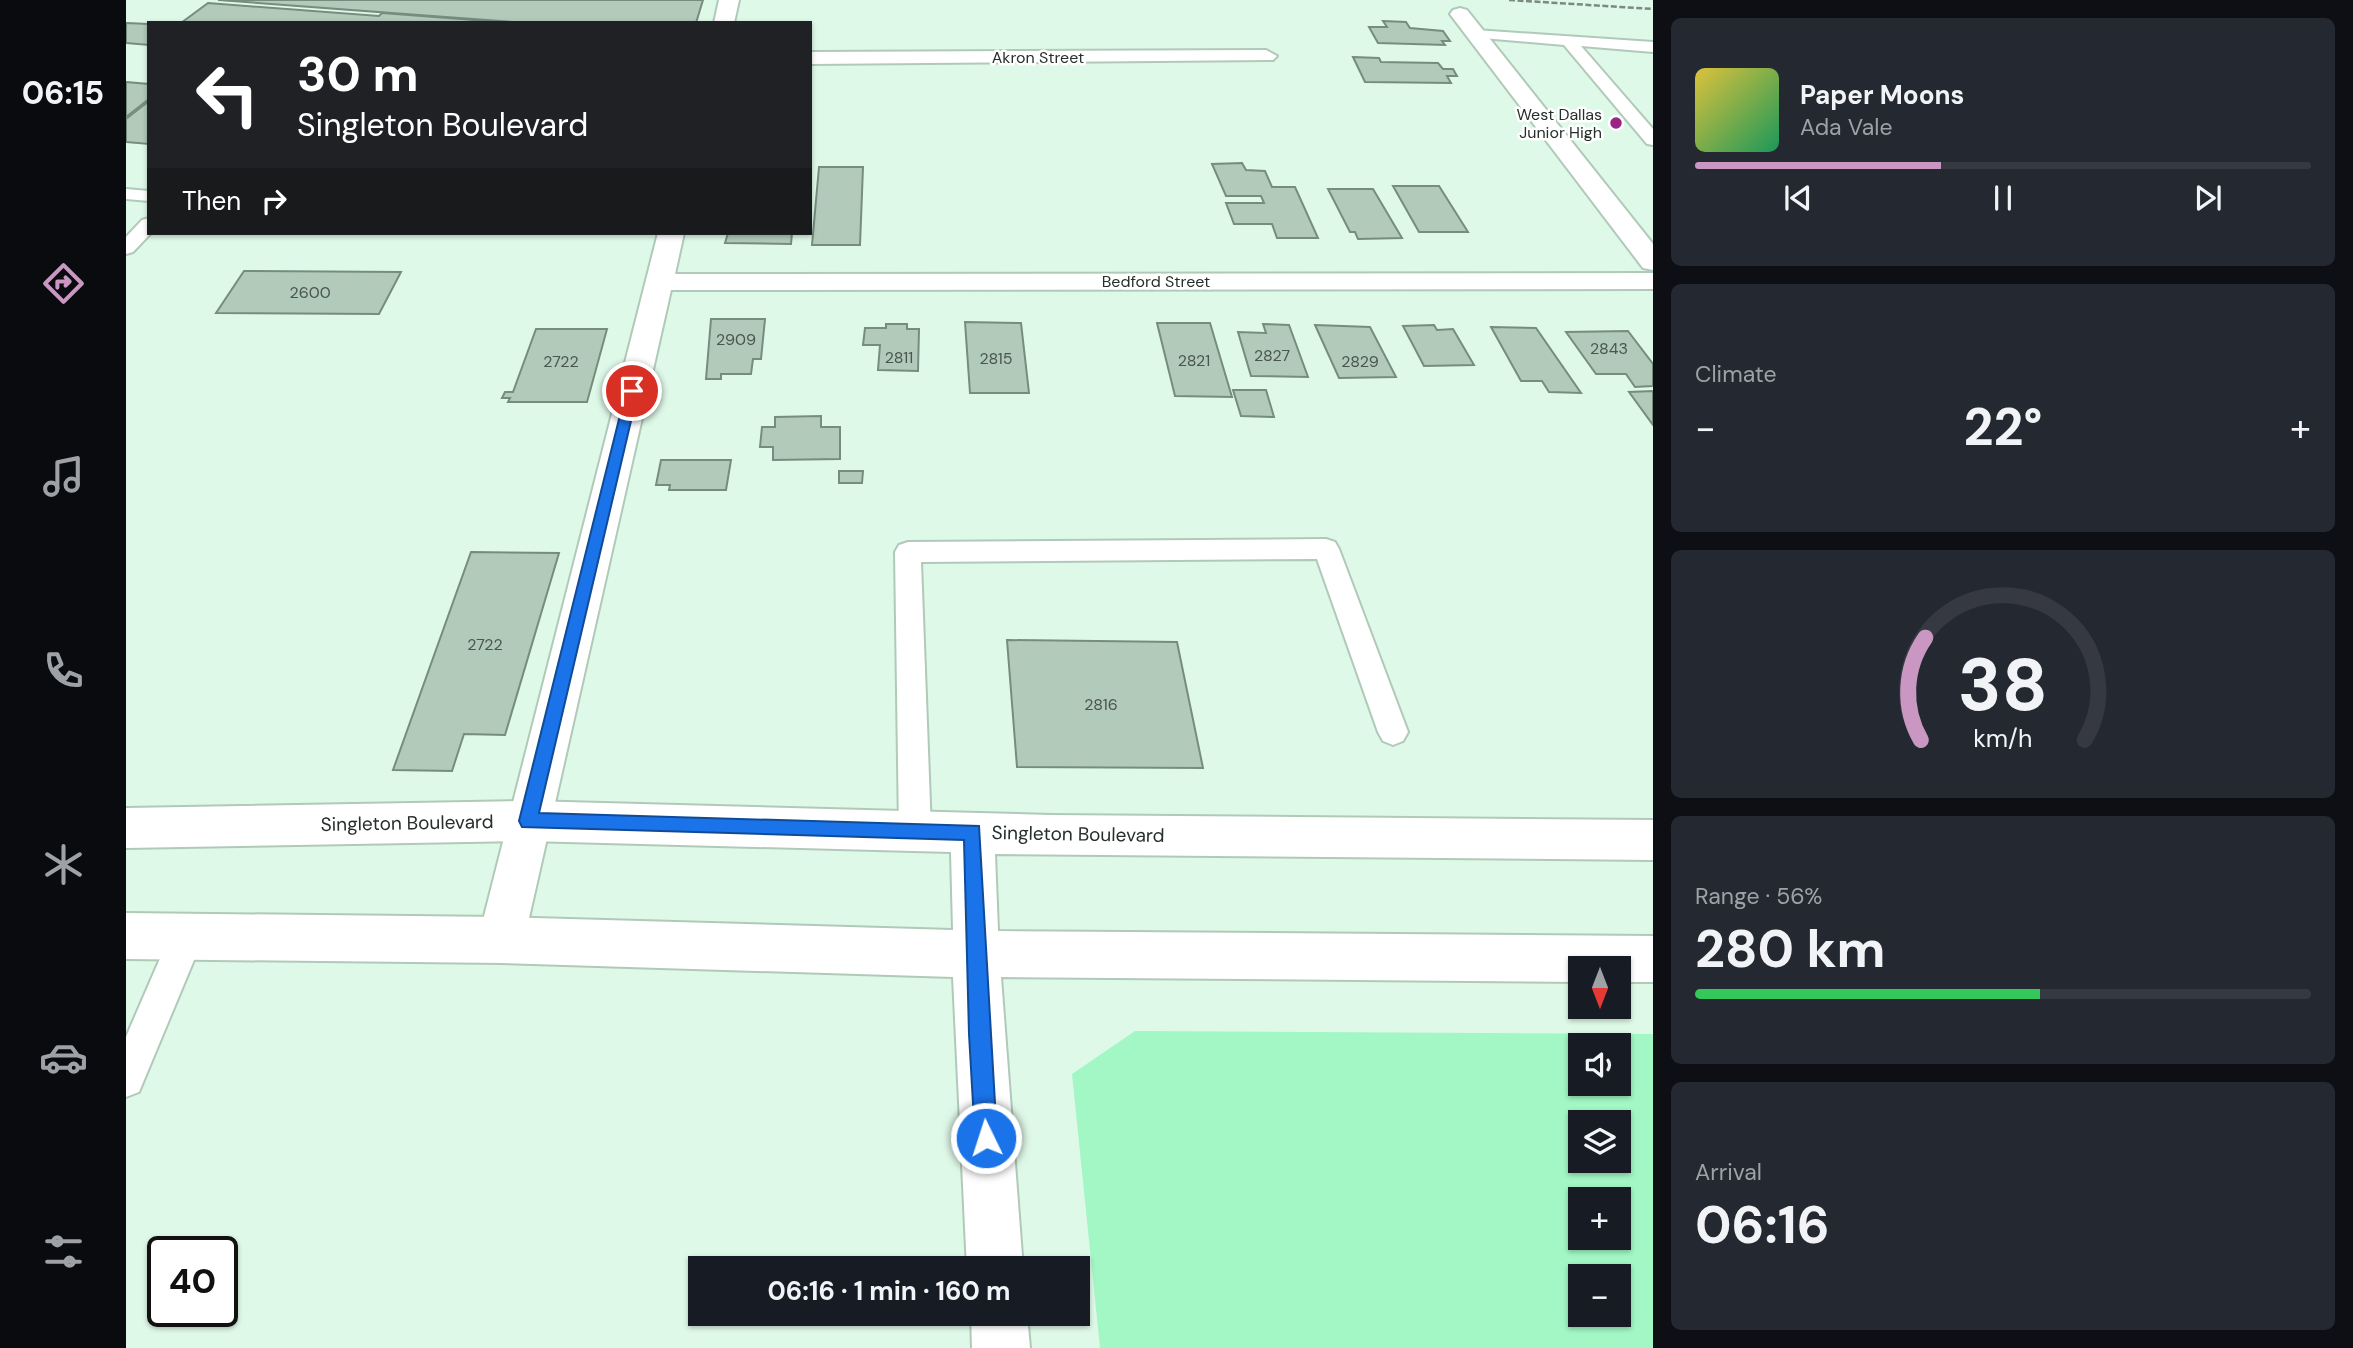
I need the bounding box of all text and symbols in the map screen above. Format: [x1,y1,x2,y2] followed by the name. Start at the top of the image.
[297,42,419,106] text: 30 m
[992,47,1084,68] street label: Akron Street
[182,49,273,140] icon: left
[22,72,104,114] text: 06:15
[1800,78,1964,112] text: Paper Moons
[297,104,588,146] text: Singleton Boulevard
[1516,104,1602,143] place label: West Dallas Junior High
[1800,112,1893,142] text: Ada Vale
[1608,115,1624,131] marker: West Dallas Junior High
[1779,179,1817,217] icon: previous
[1984,179,2022,217] icon: pause
[2189,179,2227,217] icon: next
[255,182,293,220] icon: right
[182,184,241,218] text: Then
[39,259,88,308] icon: directions
[1102,271,1210,292] street label: Bedford Street
[289,282,331,303] house number: 2600
[716,329,756,350] house number: 2909
[1590,338,1628,359] house number: 2843
[1254,345,1290,366] house number: 2827
[885,347,913,368] house number: 2811
[979,348,1013,369] house number: 2815
[1178,350,1210,371] house number: 2821
[543,351,579,372] house number: 2722
[1341,351,1379,372] house number: 2829
[1695,359,1777,389] text: Climate
[602,361,662,421] pin
[613,372,651,410] icon: arrive
[1964,393,2042,461] text: 22°
[1695,403,1716,453] text: −
[2290,403,2311,453] text: +
[39,452,88,501] icon: music
[467,634,503,655] house number: 2722
[1958,638,2048,733] text: 38
[39,646,88,695] icon: phone
[1084,694,1118,715] house number: 2816
[1973,722,2033,755] text: km/h
[320,809,494,837] street label: Singleton Boulevard
[991,820,1165,848] street label: Singleton Boulevard
[39,840,88,889] icon: climate
[1695,881,1822,911] text: Range · 56%
[1695,915,1885,983] text: 280 km
[1568,956,1631,1018] north arrow
[1568,956,1631,1327] map controls
[39,1033,88,1082] icon: car
[1568,1033,1631,1096] button: sound
[949,1101,1023,1175] position arrow
[1568,1110,1631,1173] button: layers
[1695,1157,1762,1187] text: Arrival
[1568,1187,1631,1250] button: +
[1695,1191,1830,1259] text: 06:16
[39,1227,88,1276] icon: filters
[147,1236,238,1327] speed limit sign: 40
[1568,1264,1631,1327] button: −
[768,1274,1010,1308] text: 06:16 · 1 min · 160 m

